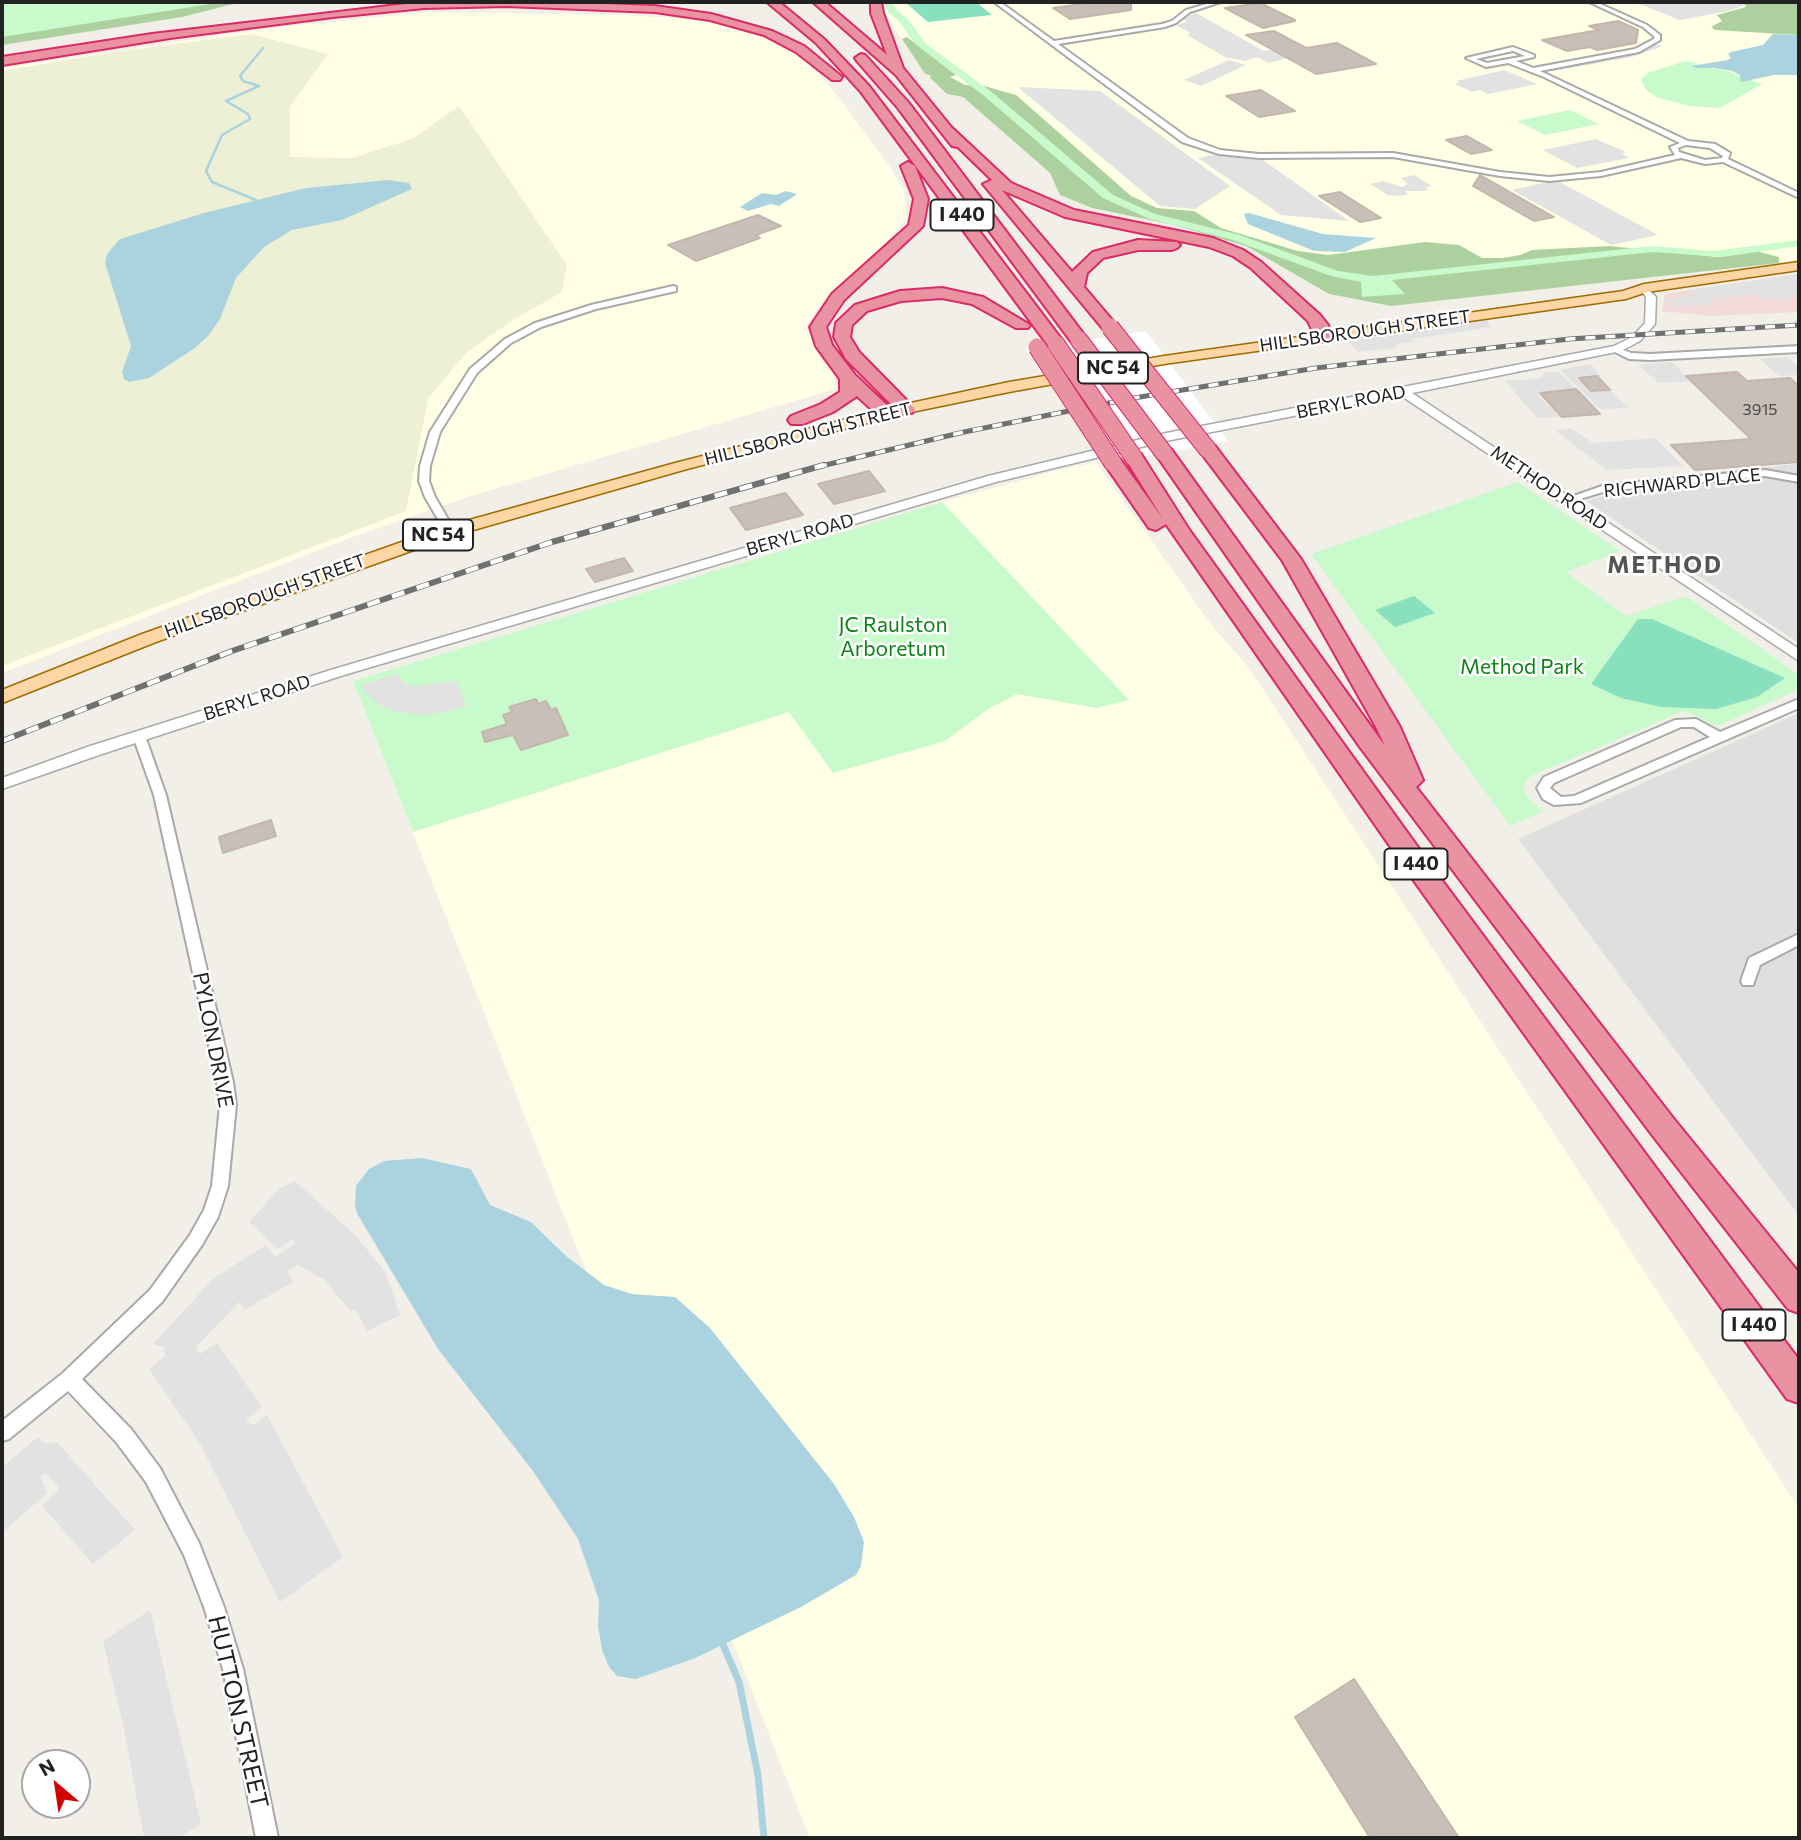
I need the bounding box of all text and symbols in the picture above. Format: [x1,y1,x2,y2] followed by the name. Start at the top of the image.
[930,200,993,230] road number: I 440
[1258,306,1472,356] street label: HILLSBOROUGH STREET
[1078,352,1148,384] road number: NC 54
[1294,381,1408,423] street label: BERYL ROAD
[702,398,914,470] street label: HILLSBOROUGH STREET
[1743,400,1777,420] house number: 3915
[1487,441,1611,535] street label: METHOD ROAD
[1602,464,1762,502] street label: RICHWARD PLACE
[744,509,856,561] street label: BERYL ROAD
[403,520,473,550] road number: NC 54
[161,549,369,643] street label: HILLSBOROUGH STREET
[1608,551,1722,579] district label: METHOD
[838,612,948,662] park label: JC Raulston Arboretum
[1460,654,1584,680] park label: Method Park
[201,671,313,725] street label: BERYL ROAD
[1384,848,1448,880] road number: I 440
[188,970,238,1110] street label: PYLON DRIVE
[1722,1310,1786,1340] road number: I 440
[202,1613,274,1811] street label: HUTTON STREET
[21,1749,91,1819] north arrow
[35,1753,58,1780] text: N

